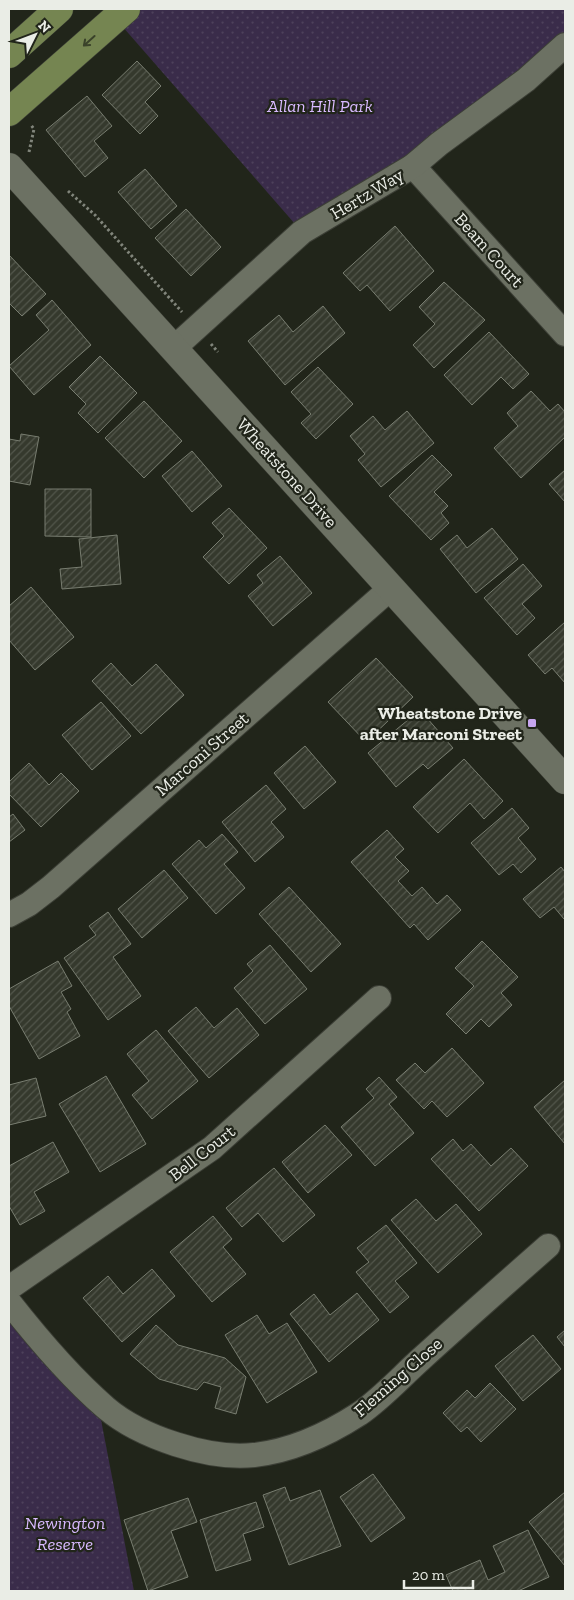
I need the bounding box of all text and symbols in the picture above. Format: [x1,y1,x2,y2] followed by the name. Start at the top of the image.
[10,10,60,60] north arrow
[34,17,54,37] text: N
[83,35,96,47] one-way arrow
[266,95,373,117] park label: Allan Hill Park
[327,163,408,224] street label: Hertz Way
[450,208,528,292] street label: Beam Court
[232,414,342,532] street label: Wheatstone Drive
[360,702,523,745] place label: Wheatstone Drive after Marconi Street
[151,707,253,800] street label: Marconi Street
[526,717,538,729] marker: Wheatstone Drive after Marconi Street
[164,1120,240,1186] street label: Bell Court
[349,1333,447,1421] street label: Fleming Close
[25,1512,105,1555] park label: Newington Reserve
[404,1558,473,1590] scale bar
[412,1566,445,1584] text: 20 m

